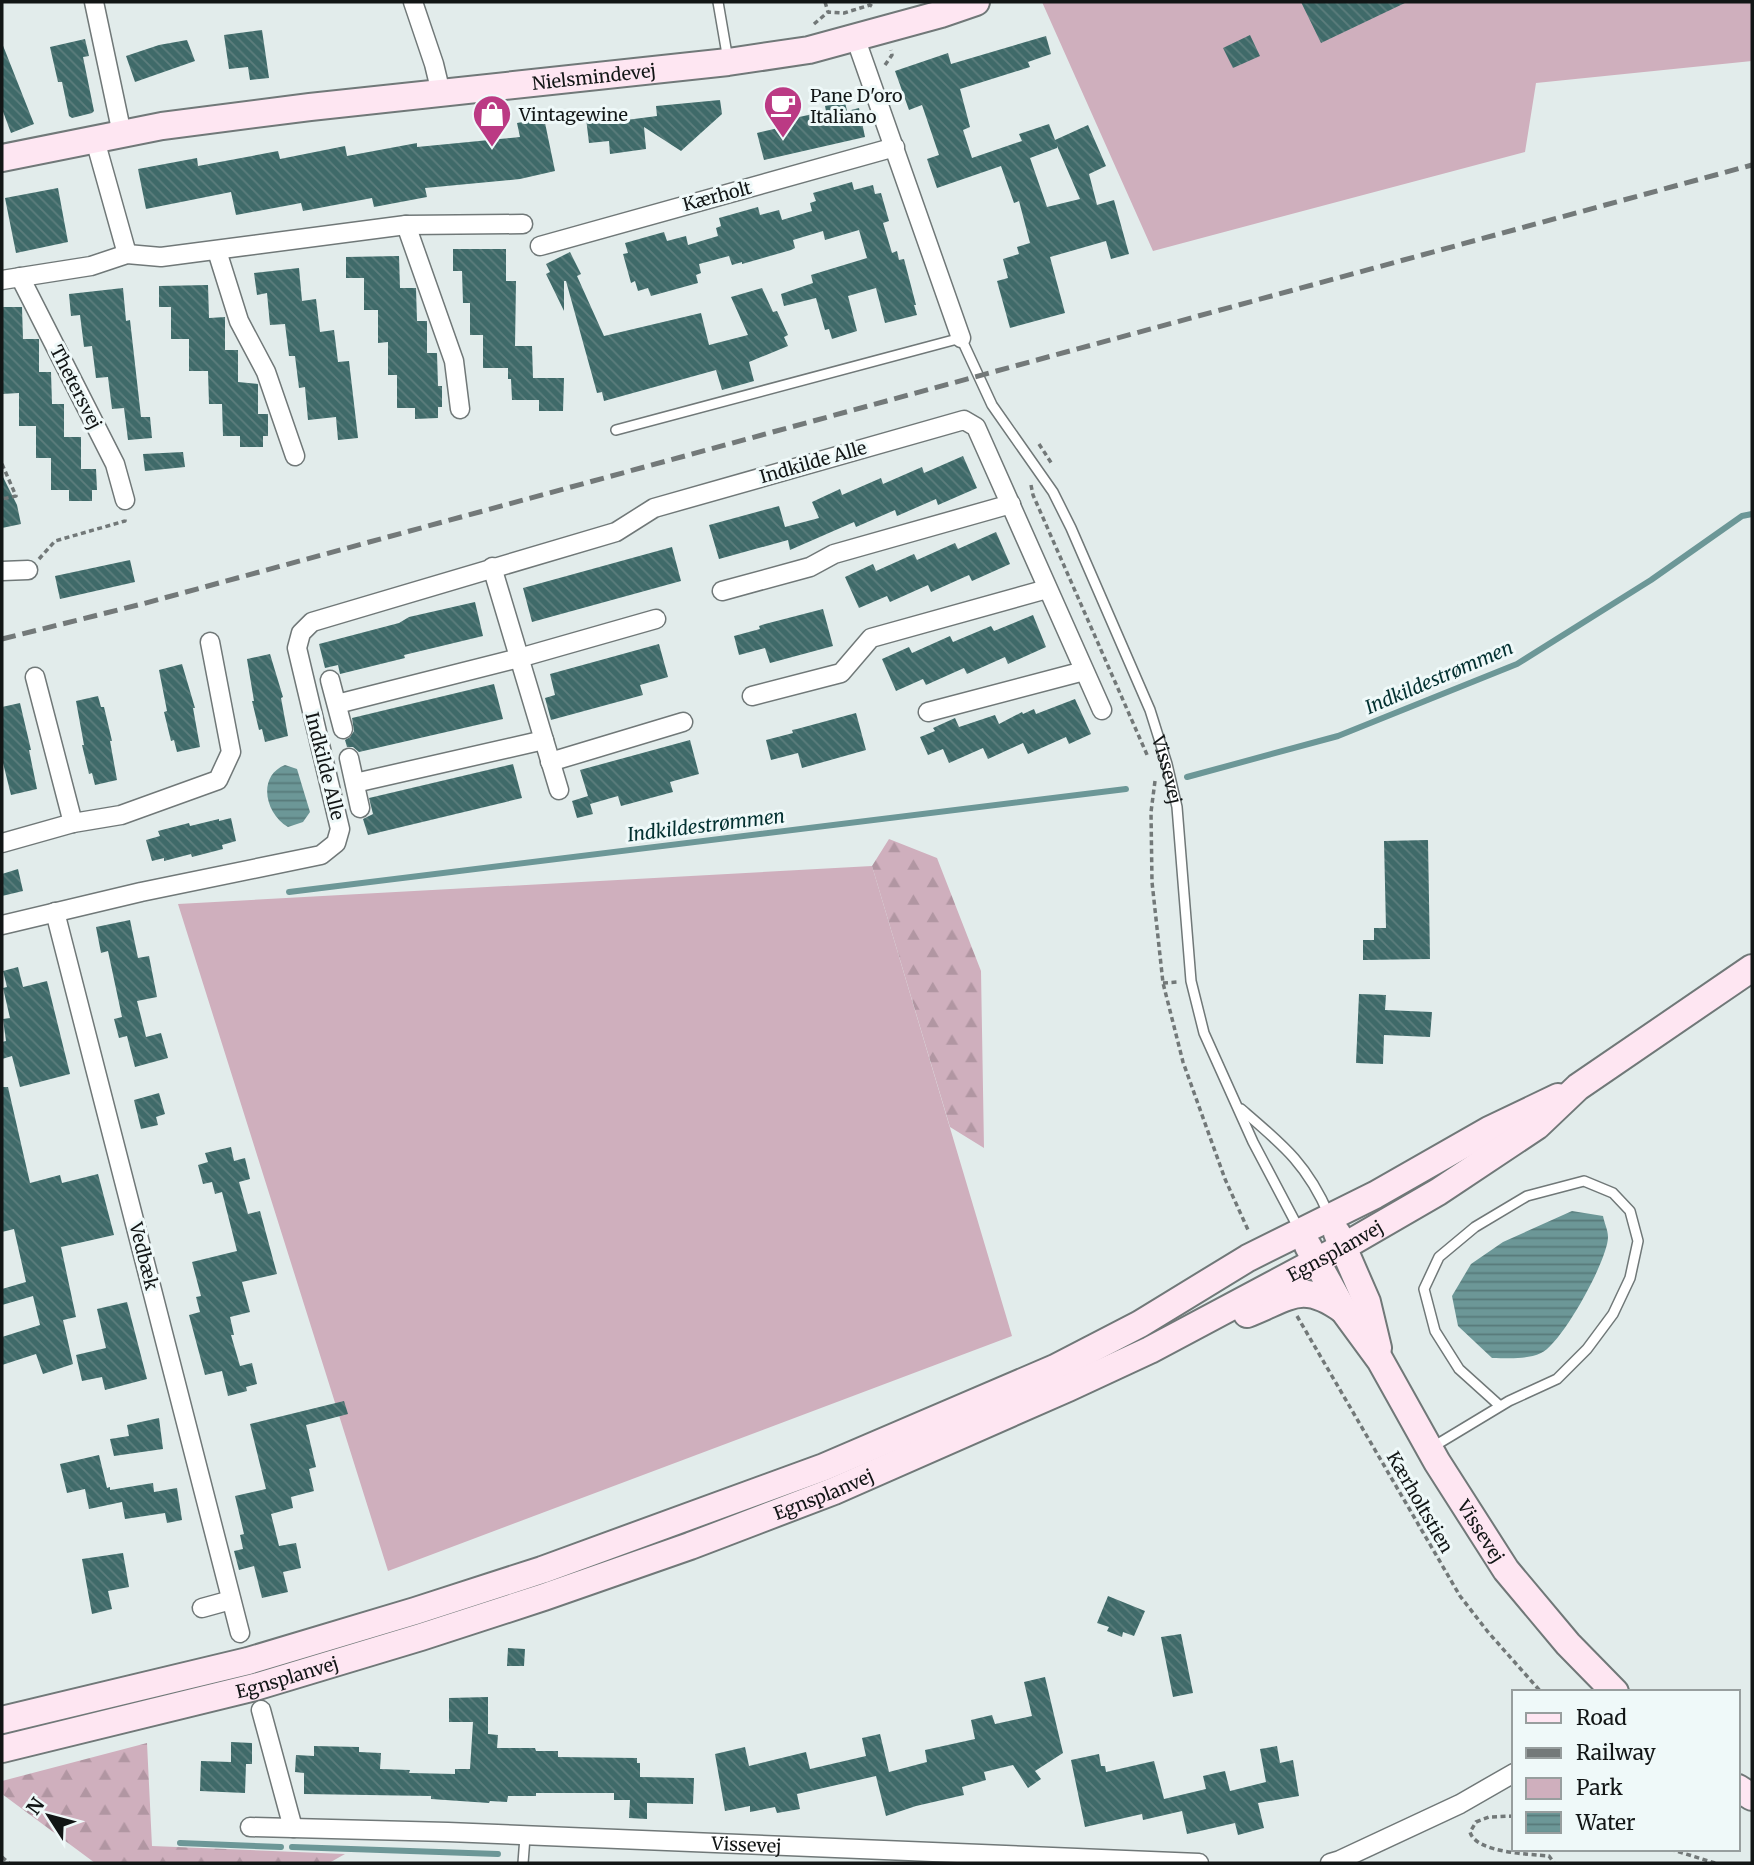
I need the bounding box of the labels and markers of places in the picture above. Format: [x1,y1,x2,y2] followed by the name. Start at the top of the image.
[762,84,804,139] cafe icon: Pane D'oro Italiano
[810,84,902,128] place label: Pane D'oro Italiano
[471,93,513,148] shop icon: Vintagewine
[518,103,628,126] place label: Vintagewine

